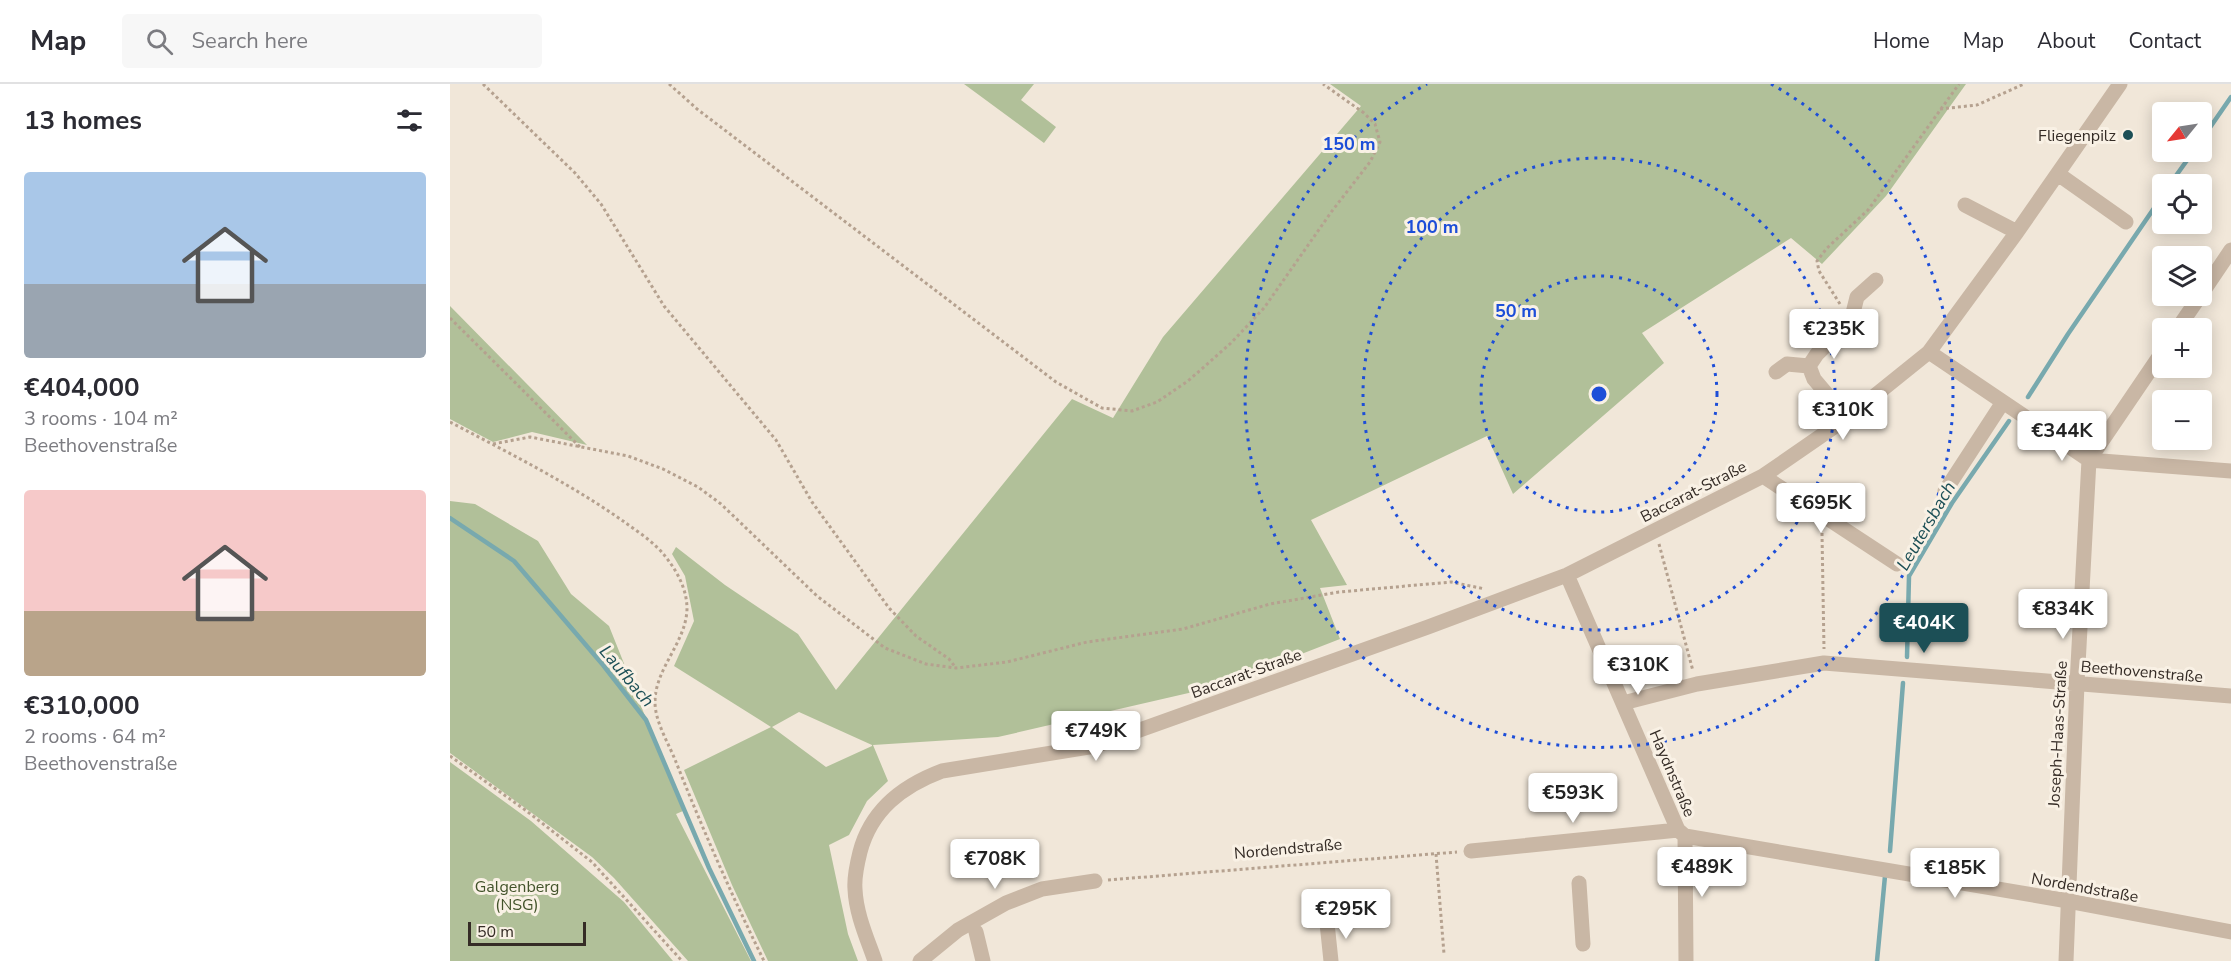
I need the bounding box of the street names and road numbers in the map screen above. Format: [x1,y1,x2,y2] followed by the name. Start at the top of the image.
[1637,456,1750,528] street label: Baccarat-Straße
[1188,644,1305,704] street label: Baccarat-Straße
[2080,656,2204,688] street label: Beethovenstraße
[2043,660,2073,809] street label: Joseph-Haas-Straße
[1644,726,1700,820] street label: Haydnstraße
[1233,833,1343,865] street label: Nordendstraße
[2030,868,2140,908] street label: Nordendstraße

